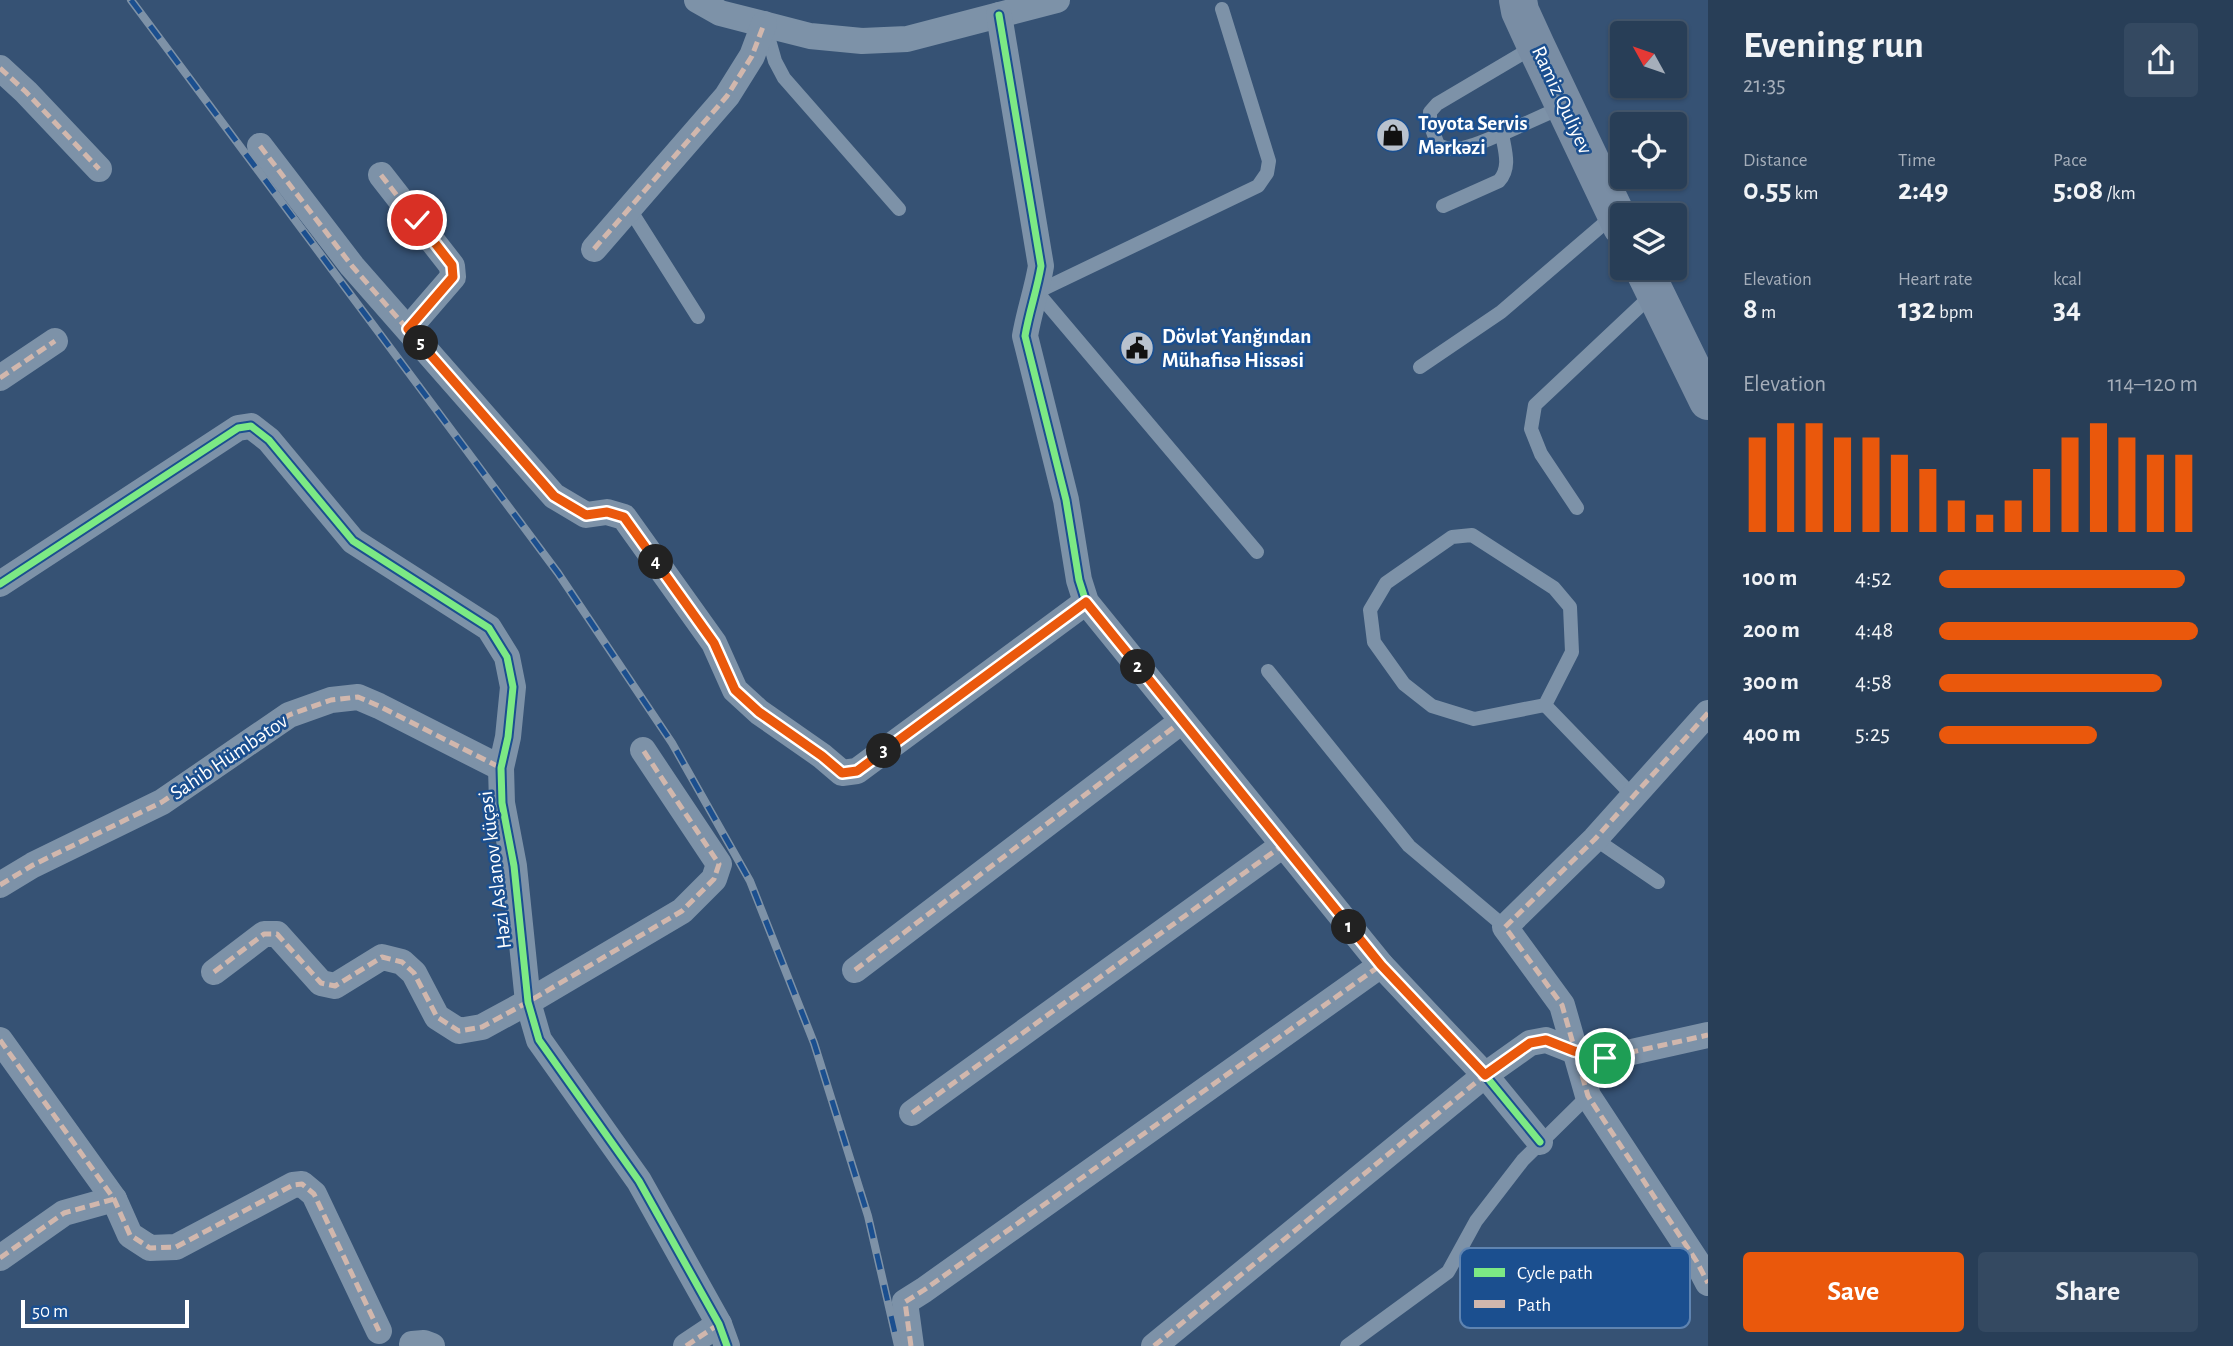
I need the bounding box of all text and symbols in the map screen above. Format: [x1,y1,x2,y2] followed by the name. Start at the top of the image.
[1610,21,1687,98] north arrow
[1610,21,1687,280] map controls
[2124,23,2198,97] button: share
[1743,27,1924,65] text: Evening run
[1528,43,1596,157] street label: Ramiz Quliyev
[1743,74,1786,97] text: 21:35
[1610,112,1687,189] button: locate
[1418,113,1528,158] place label: Toyota Servis Mərkəzi
[1374,116,1412,154] shop icon: Toyota Servis Mərkəzi
[1743,151,1807,170] text: Distance
[1898,151,1936,170] text: Time
[2053,151,2087,170] text: Pace
[1743,175,1791,205] text: 0.55
[1898,175,1949,205] text: 2:49
[2053,175,2103,205] text: 5:08
[1791,184,1818,203] text: km
[2103,184,2136,203] text: /km
[387,190,447,250] pin
[398,201,436,239] icon: check
[1610,203,1687,280] button: layers
[1743,270,1812,289] text: Elevation
[1898,270,1973,289] text: Heart rate
[2053,270,2082,289] text: kcal
[1743,294,1758,324] text: 8
[1898,294,1936,324] text: 132
[2053,294,2081,324] text: 34
[1758,303,1776,322] text: m
[1936,303,1973,322] text: bpm
[404,326,438,360] pin: 5
[1162,326,1311,371] place label: Dövlət Yanğından Mühafisə Hissəsi
[1118,329,1156,367] public building icon: Dövlət Yanğından Mühafisə Hissəsi
[416,333,425,352] text: 5
[1743,373,1826,396] text: Elevation
[2107,373,2198,396] text: 114–120 m
[638,544,674,580] pin: 4
[651,552,660,571] text: 4
[1743,567,1797,590] text: 100 m
[1855,567,1891,590] text: 4:52
[1743,619,1800,642] text: 200 m
[1855,619,1893,642] text: 4:48
[1120,650,1156,684] pin: 2
[1133,657,1142,676] text: 2
[1743,671,1799,694] text: 300 m
[1855,671,1892,694] text: 4:58
[166,710,292,804] street label: Sahib Hümbətov
[1743,723,1801,746] text: 400 m
[1855,723,1890,746] text: 5:25
[866,734,902,768] pin: 3
[879,741,888,760] text: 3
[475,790,515,950] street label: Həzi Aslanov küçəsi
[1332,909,1366,944] pin: 1
[1345,917,1352,936] text: 1
[1575,1028,1635,1088] pin
[1586,1039,1624,1077] icon: arrive
[1460,1248,1690,1328] legend
[1743,1252,1964,1332] button: Save
[1978,1252,2198,1332] button: Share
[1517,1264,1593,1283] text: Cycle path
[1517,1296,1551,1315] text: Path
[21,1297,189,1329] scale bar
[32,1302,68,1321] text: 50 m

